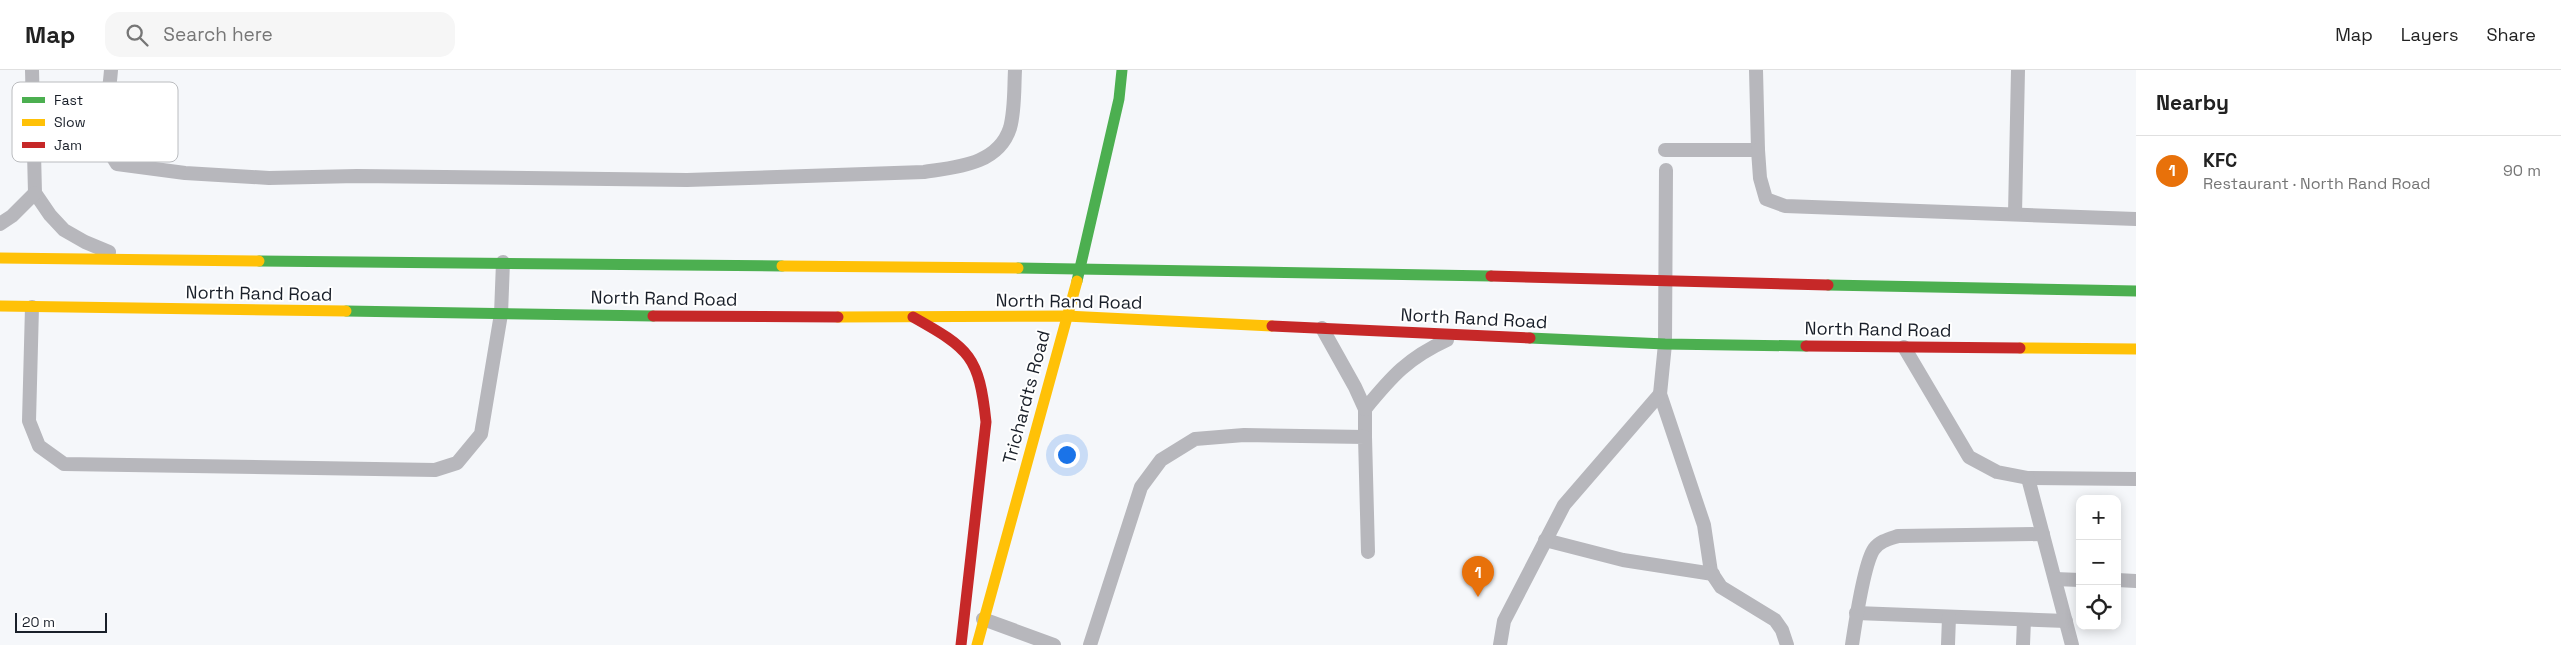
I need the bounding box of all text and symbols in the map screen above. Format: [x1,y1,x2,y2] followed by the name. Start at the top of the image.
[105,12,455,57] search box
[25,19,75,50] text: Map
[123,21,151,49] icon: search
[163,22,273,47] text: Search here
[2335,23,2373,46] text: Map
[2401,23,2458,46] text: Layers
[2486,23,2536,46] text: Share
[12,82,178,162] legend
[2156,89,2229,116] text: Nearby
[54,91,83,109] text: Fast
[54,113,86,131] text: Slow
[54,136,82,154] text: Jam
[2203,148,2237,173] text: KFC
[2168,160,2176,181] text: 1
[2503,160,2541,181] text: 90 m
[2203,173,2431,194] text: Restaurant · North Rand Road
[185,280,333,306] street label: North Rand Road
[590,285,738,311] street label: North Rand Road
[995,288,1143,314] street label: North Rand Road
[1400,303,1548,333] street label: North Rand Road
[1804,316,1952,342] street label: North Rand Road
[997,328,1055,466] street label: Trichardts Road
[1054,442,1080,468] your location
[2076,495,2121,630] map controls
[2076,495,2121,540] button: +
[2076,540,2121,585] button: −
[1462,556,1494,597] pin: 1
[2076,585,2121,630] button: locate
[15,610,108,633] scale bar
[22,613,55,631] text: 20 m

